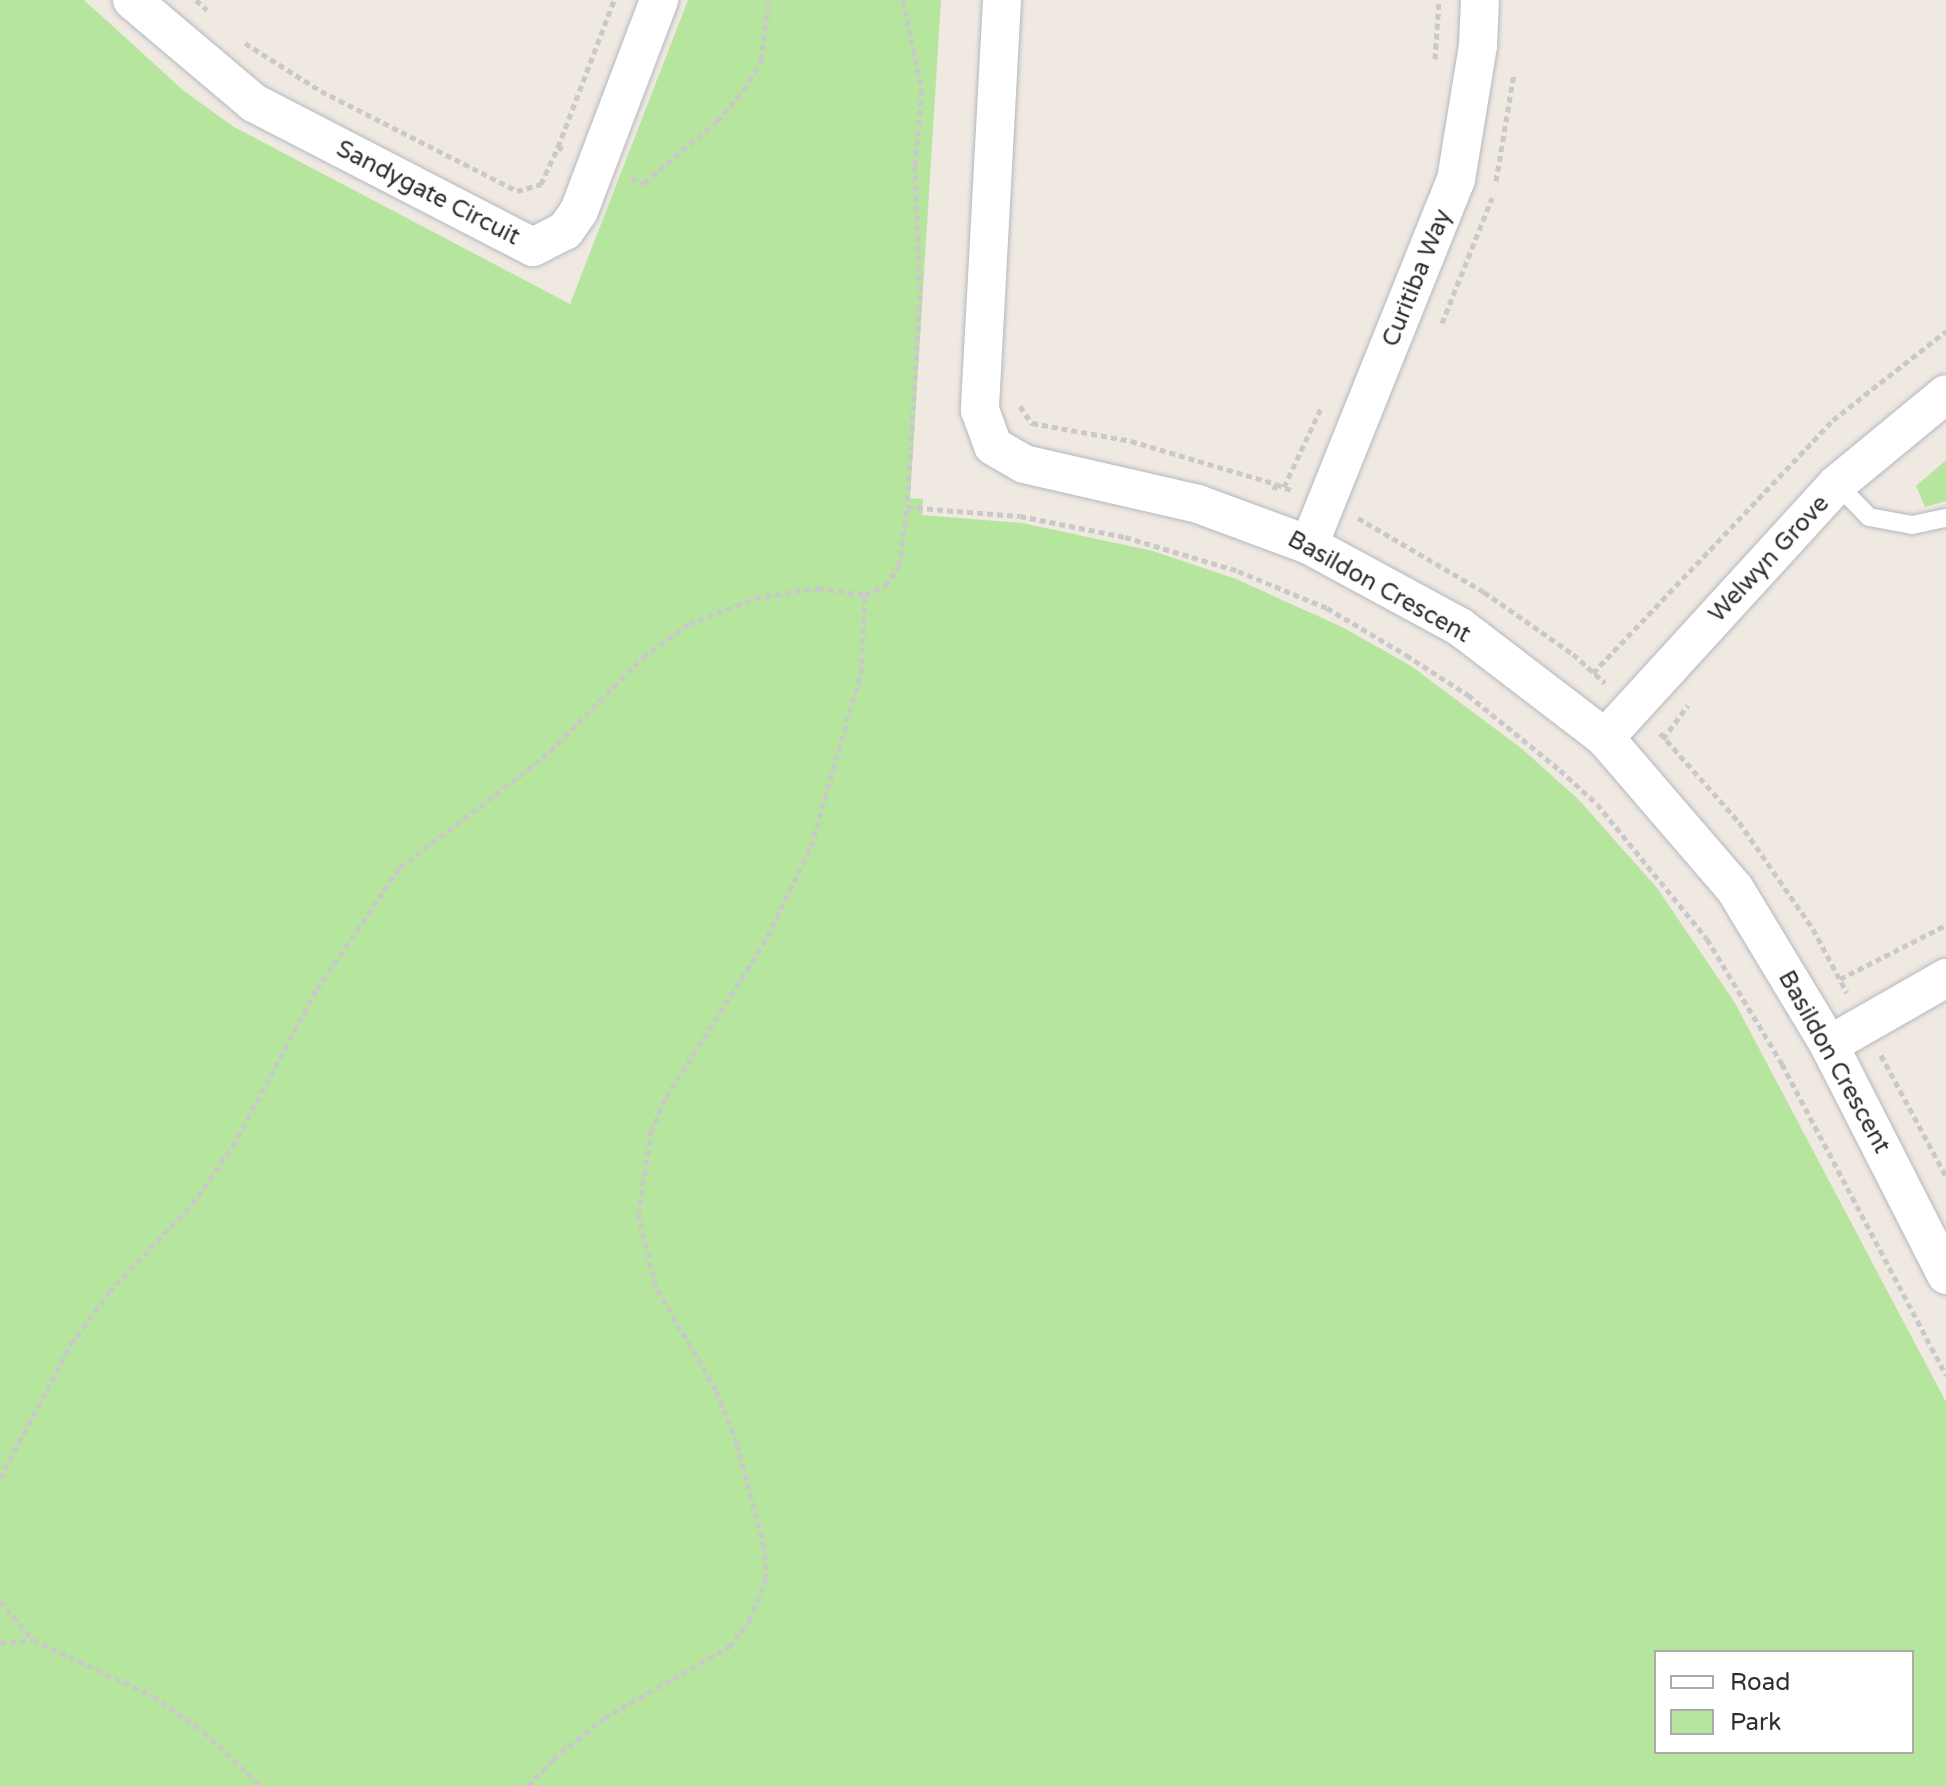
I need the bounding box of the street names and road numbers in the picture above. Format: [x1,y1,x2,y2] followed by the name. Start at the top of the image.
[331,134,525,252] street label: Sandygate Circuit
[1376,205,1458,351] street label: Curitiba Way
[1703,490,1835,628] street label: Welwyn Grove
[1283,525,1475,649] street label: Basildon Crescent
[1772,966,1896,1158] street label: Basildon Crescent

